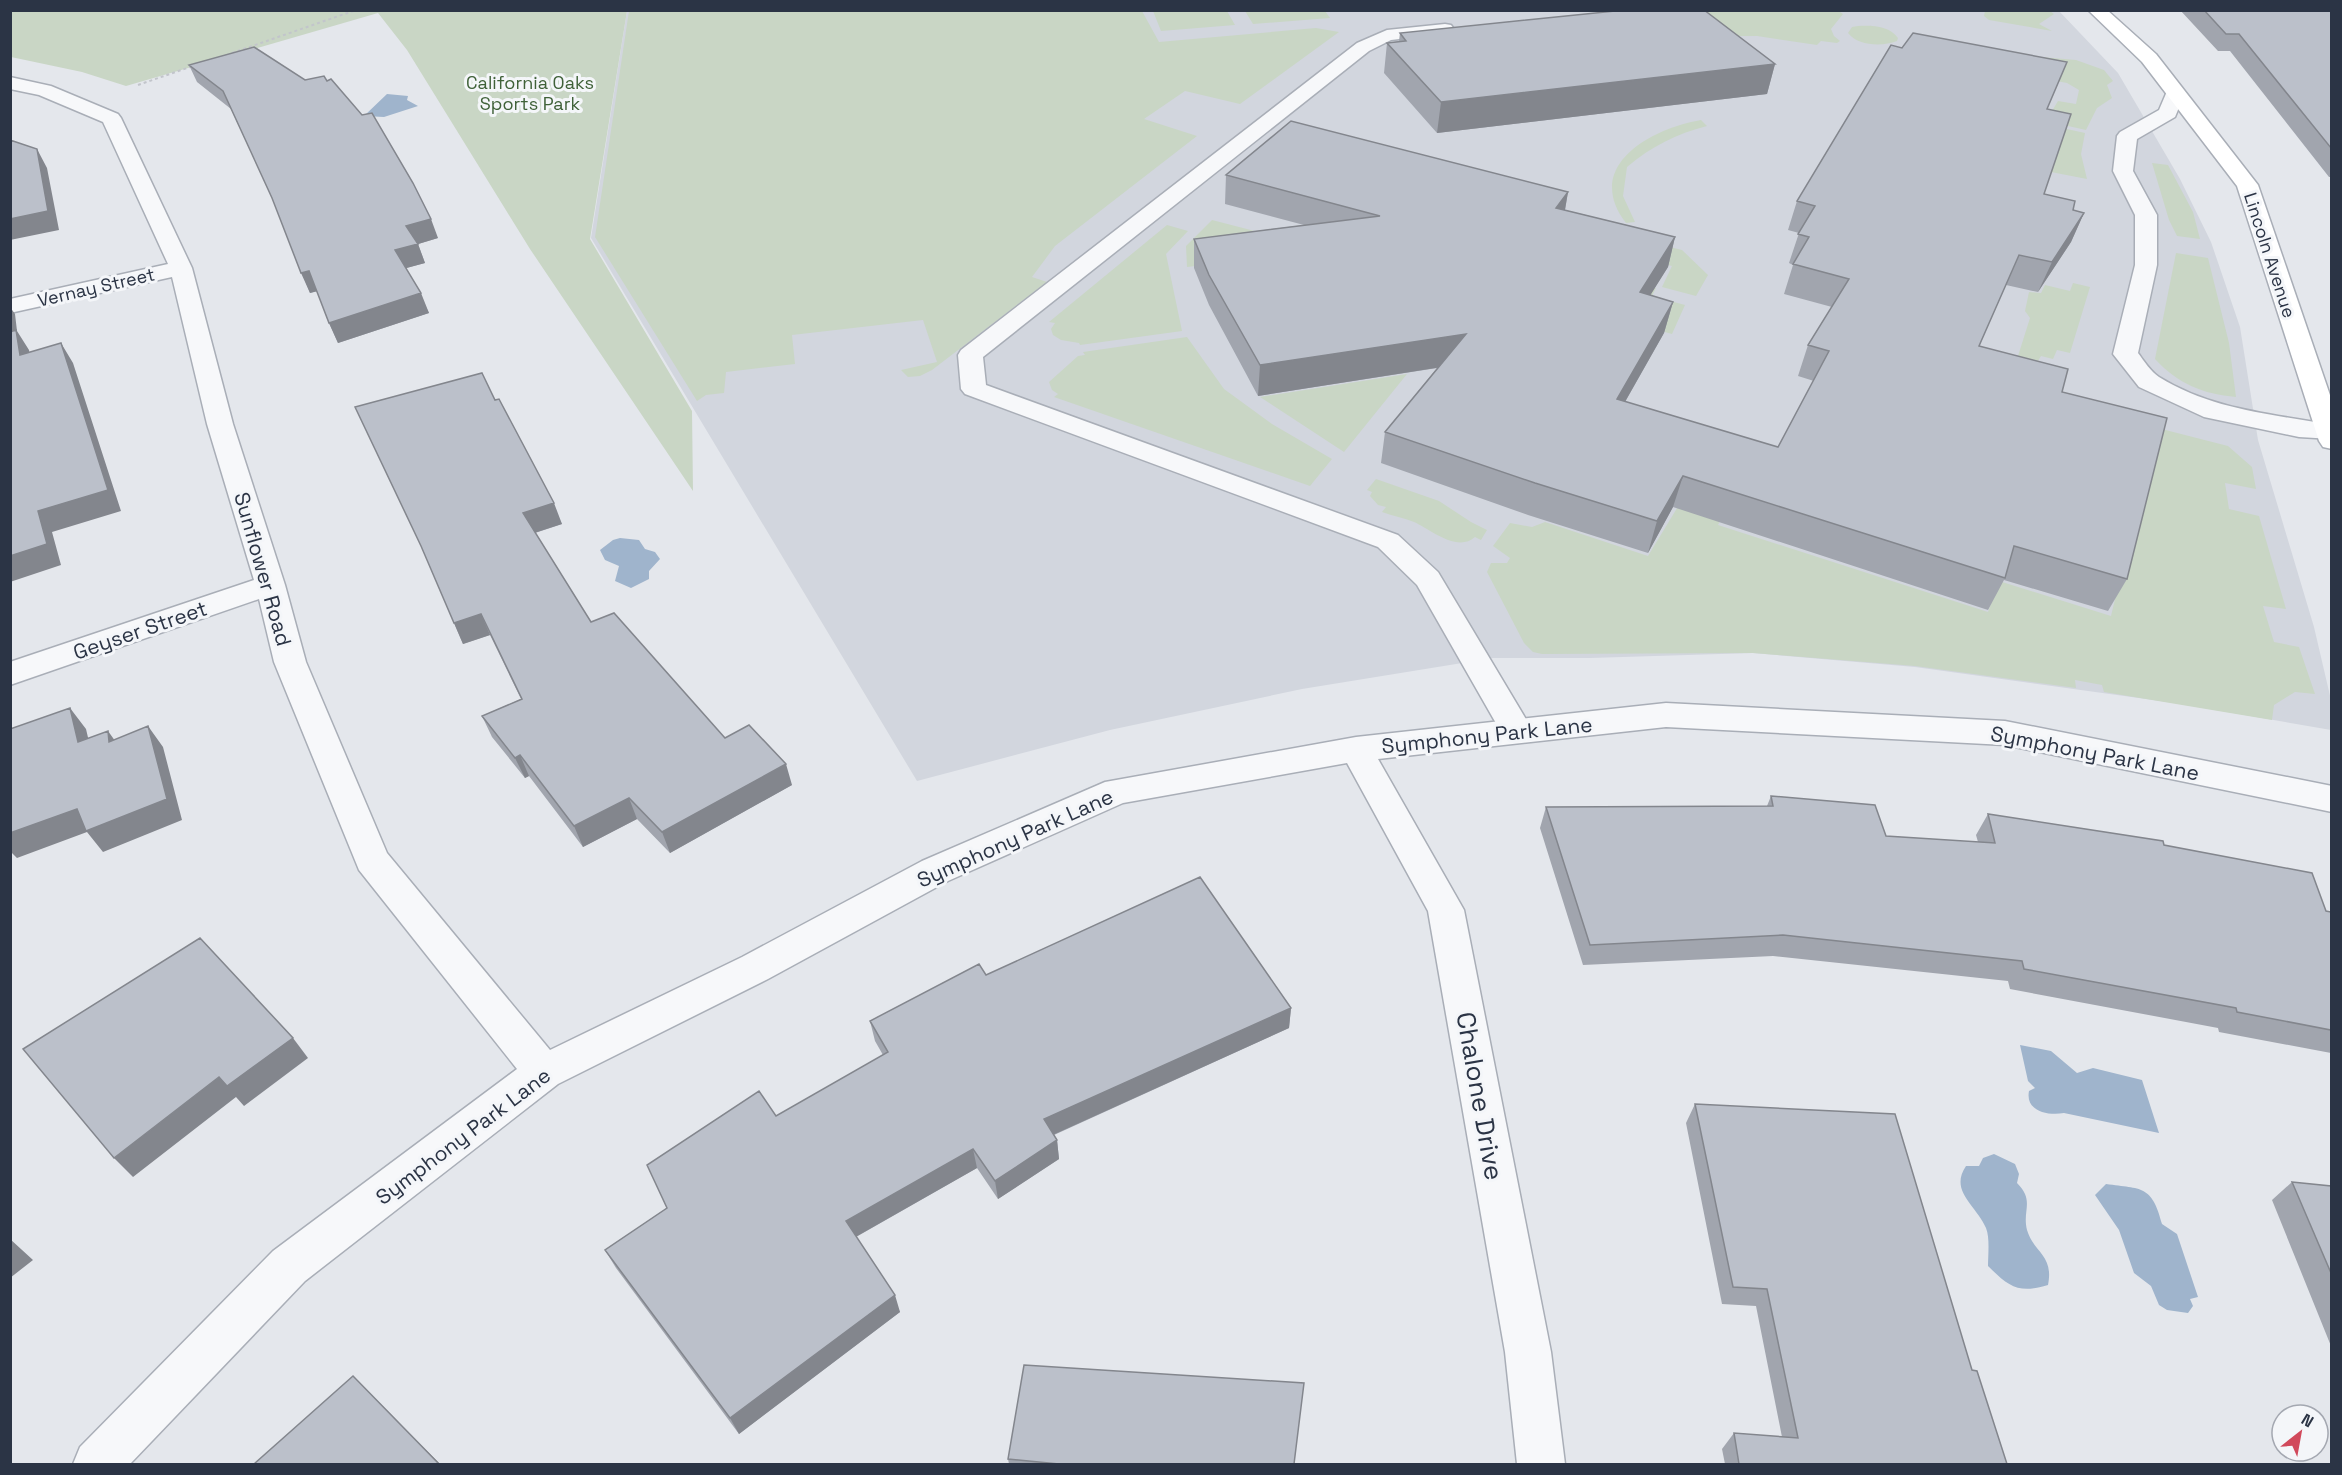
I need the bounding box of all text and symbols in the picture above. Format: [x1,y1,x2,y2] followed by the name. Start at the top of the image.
[466,71,594,115] park label: California Oaks Sports Park
[2239,189,2301,321] street label: Lincoln Avenue
[35,262,157,312] street label: Vernay Street
[228,489,298,649] street label: Sunflower Road
[69,594,211,666] street label: Geyser Street
[1380,710,1594,760] street label: Symphony Park Lane
[1988,720,2202,786] street label: Symphony Park Lane
[913,783,1117,893] street label: Symphony Park Lane
[1448,1009,1512,1183] street label: Chalone Drive
[370,1061,556,1211] street label: Symphony Park Lane
[2270,1403,2330,1463] north arrow
[2297,1409,2317,1432] text: N

